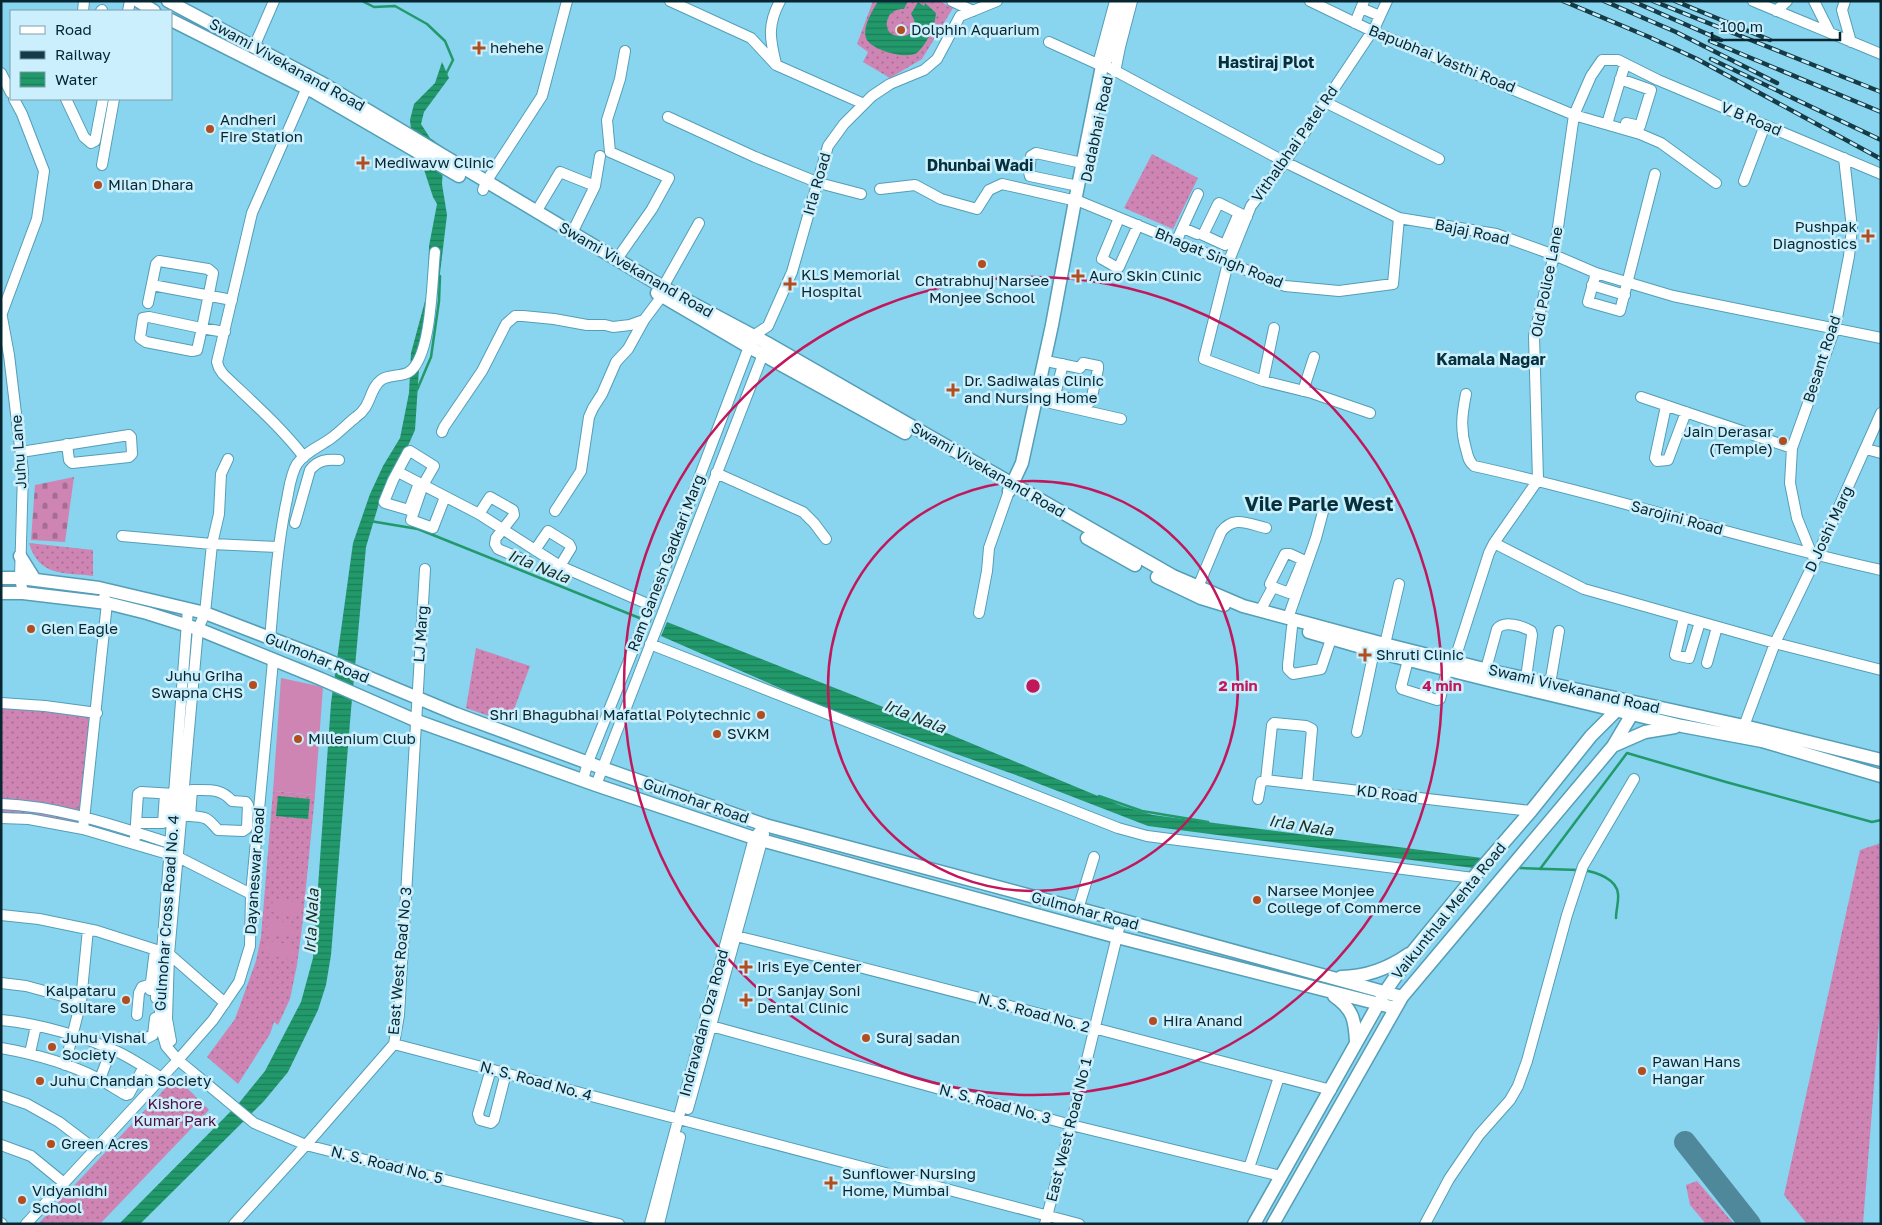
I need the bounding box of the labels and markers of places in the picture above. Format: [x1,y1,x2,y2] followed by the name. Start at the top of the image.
[911,20,1040,38] place label: Dolphin Aquarium
[895,24,907,36] marker: Dolphin Aquarium
[490,38,544,56] place label: hehehe
[472,41,486,55] marker: hehehe
[220,110,303,145] place label: Andheri Fire Station
[204,123,216,135] marker: Andheri Fire Station
[374,153,494,171] place label: Mediwavw Clinic
[356,156,370,170] marker: Mediwavw Clinic
[108,175,194,193] place label: Milan Dhara
[92,179,104,191] marker: Milan Dhara
[1772,217,1858,252] place label: Pushpak Diagnostics
[1861,229,1875,243] marker: Pushpak Diagnostics
[976,258,988,270] marker: Chatrabhuj Narsee Monjee School
[801,265,900,300] place label: KLS Memorial Hospital
[1089,266,1202,284] place label: Auro Skin Clinic
[1071,269,1085,283] marker: Auro Skin Clinic
[915,271,1049,306] place label: Chatrabhuj Narsee Monjee School
[783,277,797,291] marker: KLS Memorial Hospital
[964,371,1104,406] place label: Dr. Sadiwalas Clinic and Nursing Home
[946,383,960,397] marker: Dr. Sadiwalas Clinic and Nursing Home
[1684,422,1773,457] place label: Jain Derasar (Temple)
[1777,435,1789,447] marker: Jain Derasar (Temple)
[41,619,118,637] place label: Glen Eagle
[25,623,37,635] marker: Glen Eagle
[1376,645,1464,663] place label: Shruti Clinic
[1358,648,1372,662] marker: Shruti Clinic
[151,666,243,701] place label: Juhu Griha Swapna CHS
[1024,677,1042,695] centre of rings
[247,679,259,691] marker: Juhu Griha Swapna CHS
[490,705,751,723] place label: Shri Bhagubhai Mafatlal Polytechnic
[755,709,767,721] marker: Shri Bhagubhai Mafatlal Polytechnic
[727,724,770,742] place label: SVKM
[711,728,723,740] marker: SVKM
[308,729,416,747] place label: Millenium Club
[292,733,304,745] marker: Millenium Club
[1267,881,1421,916] place label: Narsee Monjee College of Commerce
[1251,894,1263,906] marker: Narsee Monjee College of Commerce
[757,957,862,975] place label: Iris Eye Center
[739,960,753,974] marker: Iris Eye Center
[46,981,116,1016] place label: Kalpataru Solitare
[757,981,861,1016] place label: Dr Sanjay Soni Dental Clinic
[739,993,753,1007] marker: Dr Sanjay Soni Dental Clinic
[120,994,132,1006] marker: Kalpataru Solitare
[1163,1011,1243,1029] place label: Hira Anand
[1147,1015,1159,1027] marker: Hira Anand
[62,1028,146,1063] place label: Juhu Vishal Society
[876,1028,960,1046] place label: Suraj sadan
[860,1032,872,1044] marker: Suraj sadan
[46,1041,58,1053] marker: Juhu Vishal Society
[1652,1052,1740,1087] place label: Pawan Hans Hangar
[1636,1065,1648,1077] marker: Pawan Hans Hangar
[50,1071,212,1089] place label: Juhu Chandan Society
[34,1075,46,1087] marker: Juhu Chandan Society
[61,1134,148,1152] place label: Green Acres
[45,1138,57,1150] marker: Green Acres
[842,1164,976,1199] place label: Sunflower Nursing Home, Mumbai
[824,1176,838,1190] marker: Sunflower Nursing Home, Mumbai
[32,1181,107,1216] place label: Vidyanidhi School
[16,1194,28,1206] marker: Vidyanidhi School

